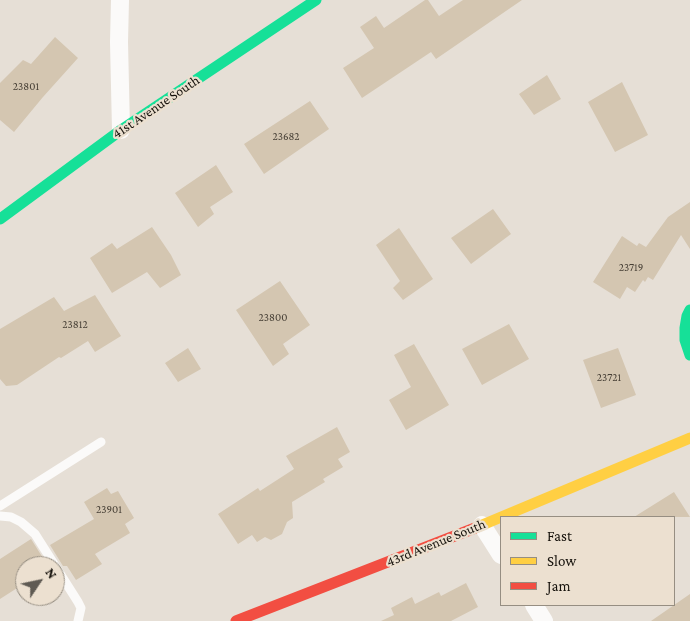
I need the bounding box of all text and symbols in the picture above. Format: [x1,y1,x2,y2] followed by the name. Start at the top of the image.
[109,72,203,142] street label: 41st Avenue South
[13,80,39,94] house number: 23801
[272,130,300,144] house number: 23682
[619,261,643,275] house number: 23719
[259,311,287,325] house number: 23800
[62,318,88,332] house number: 23812
[597,371,621,385] house number: 23721
[96,503,122,517] house number: 23901
[384,515,488,571] street label: 43rd Avenue South
[500,516,675,606] legend
[547,528,572,544] text: Fast
[547,553,576,569] text: Slow
[15,556,65,606] north arrow
[42,565,61,582] text: N
[547,578,570,594] text: Jam

